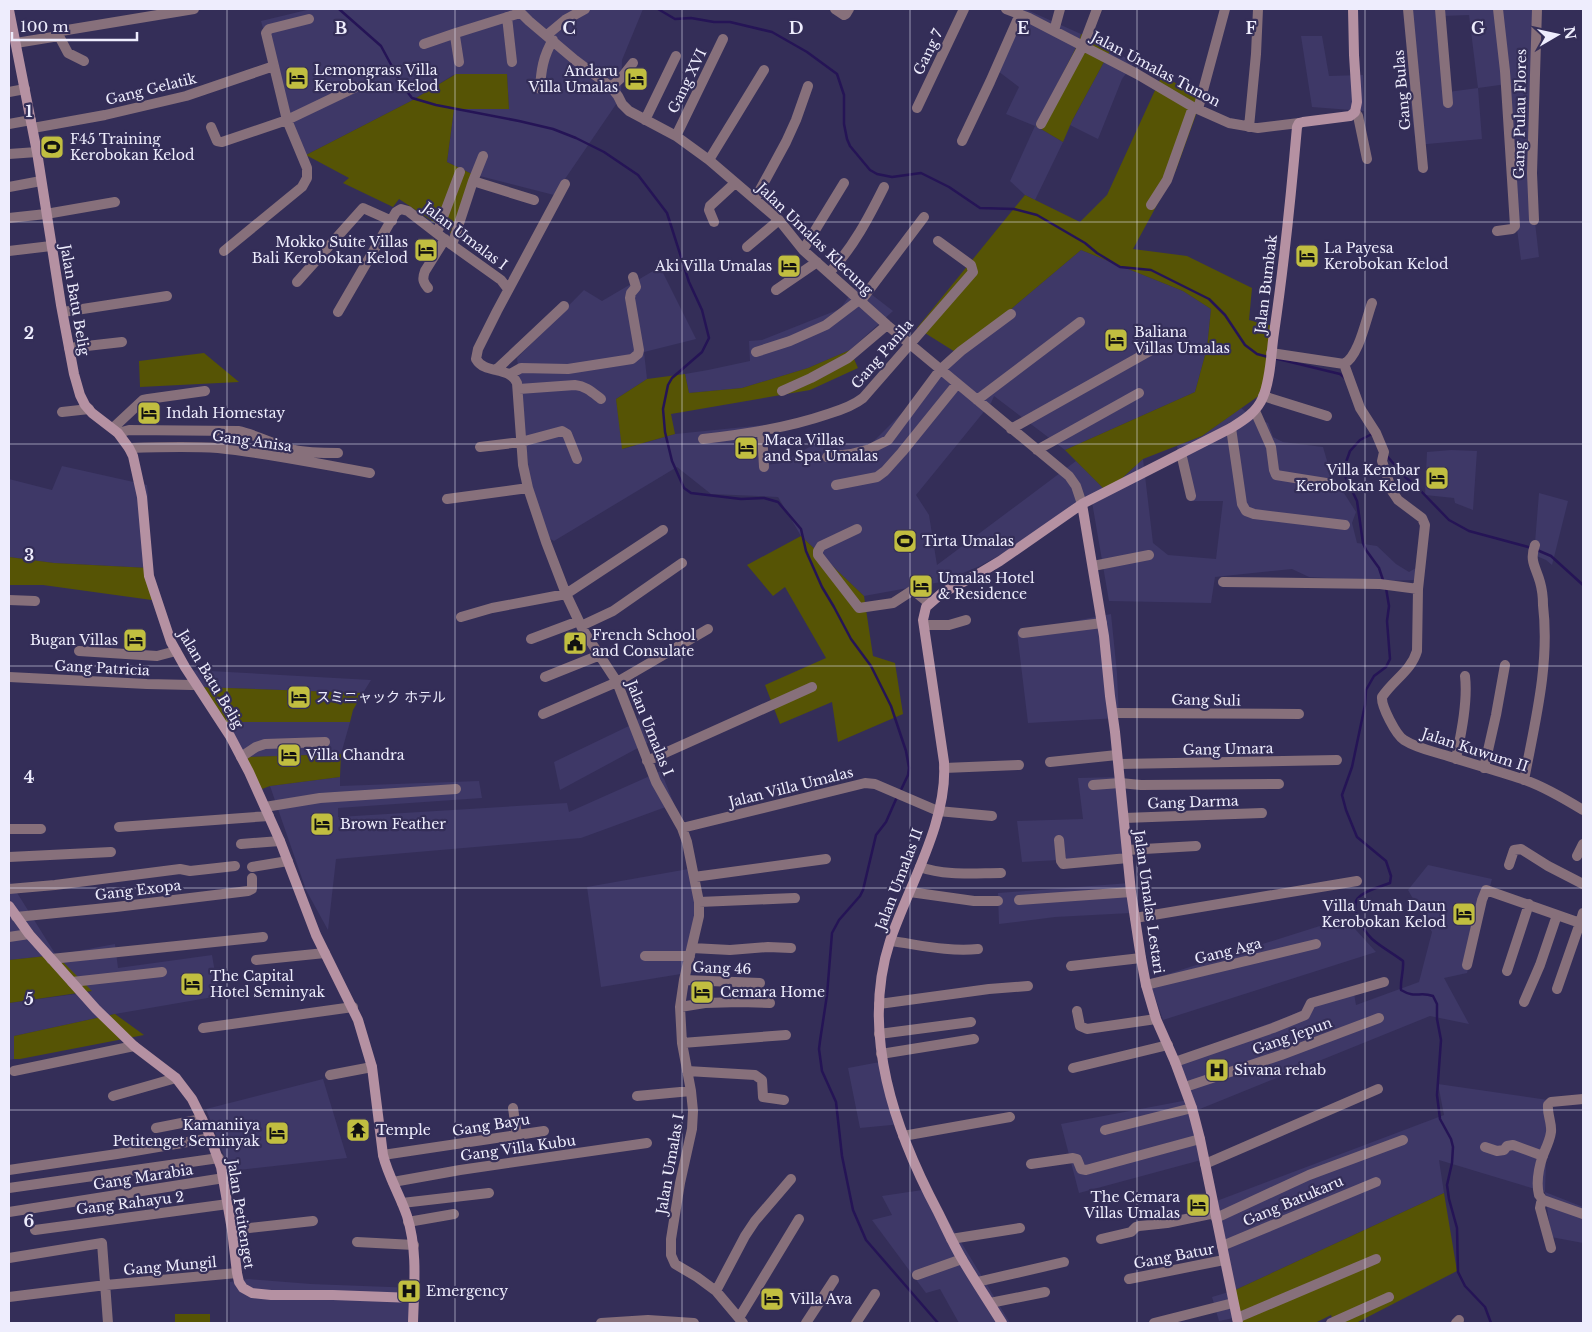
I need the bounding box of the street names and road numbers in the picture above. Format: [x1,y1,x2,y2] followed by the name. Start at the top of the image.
[909,25,947,78] street label: Gang 7
[1087,26,1224,111] street label: Jalan Umalas Tunon
[664,46,710,116] street label: Gang XVI
[1390,49,1414,131] street label: Gang Bulas
[1510,49,1530,179] street label: Gang Pulau Flores
[104,69,199,109] street label: Gang Gelatik
[752,178,877,299] street label: Jalan Umalas Klecung
[417,197,511,274] street label: Jalan Umalas I
[1251,233,1281,336] street label: Jalan Bumbak
[56,241,94,358] street label: Jalan Batu Belig
[847,316,917,392] street label: Gang Panila
[211,426,293,456] street label: Gang Anisa
[173,624,248,732] street label: Jalan Batu Belig
[54,657,151,680] street label: Gang Patricia
[622,676,677,779] street label: Jalan Umalas I
[1171,690,1241,710] street label: Gang Suli
[1418,724,1531,776] street label: Jalan Kuwum II
[1183,739,1274,759] street label: Gang Umara
[725,763,855,812] street label: Jalan Villa Umalas
[1147,791,1239,813] street label: Gang Darma
[871,825,927,934] street label: Jalan Umalas II
[1130,827,1168,975] street label: Jalan Umalas Lestari
[94,876,182,904] street label: Gang Exopa
[1193,934,1264,968] street label: Gang Aga
[692,958,752,978] street label: Gang 46
[1250,1013,1335,1059] street label: Gang Jepun
[451,1110,532,1140] street label: Gang Bayu
[652,1112,688,1218] street label: Jalan Umalas I
[459,1131,577,1165] street label: Gang Villa Kubu
[223,1156,259,1271] street label: Jalan Petitenget
[92,1160,195,1194] street label: Gang Marabia
[1240,1171,1347,1230] street label: Gang Batukaru
[75,1187,185,1219] street label: Gang Rahayu 2
[1132,1239,1216,1273] street label: Gang Batur
[123,1253,218,1279] street label: Gang Mungil

